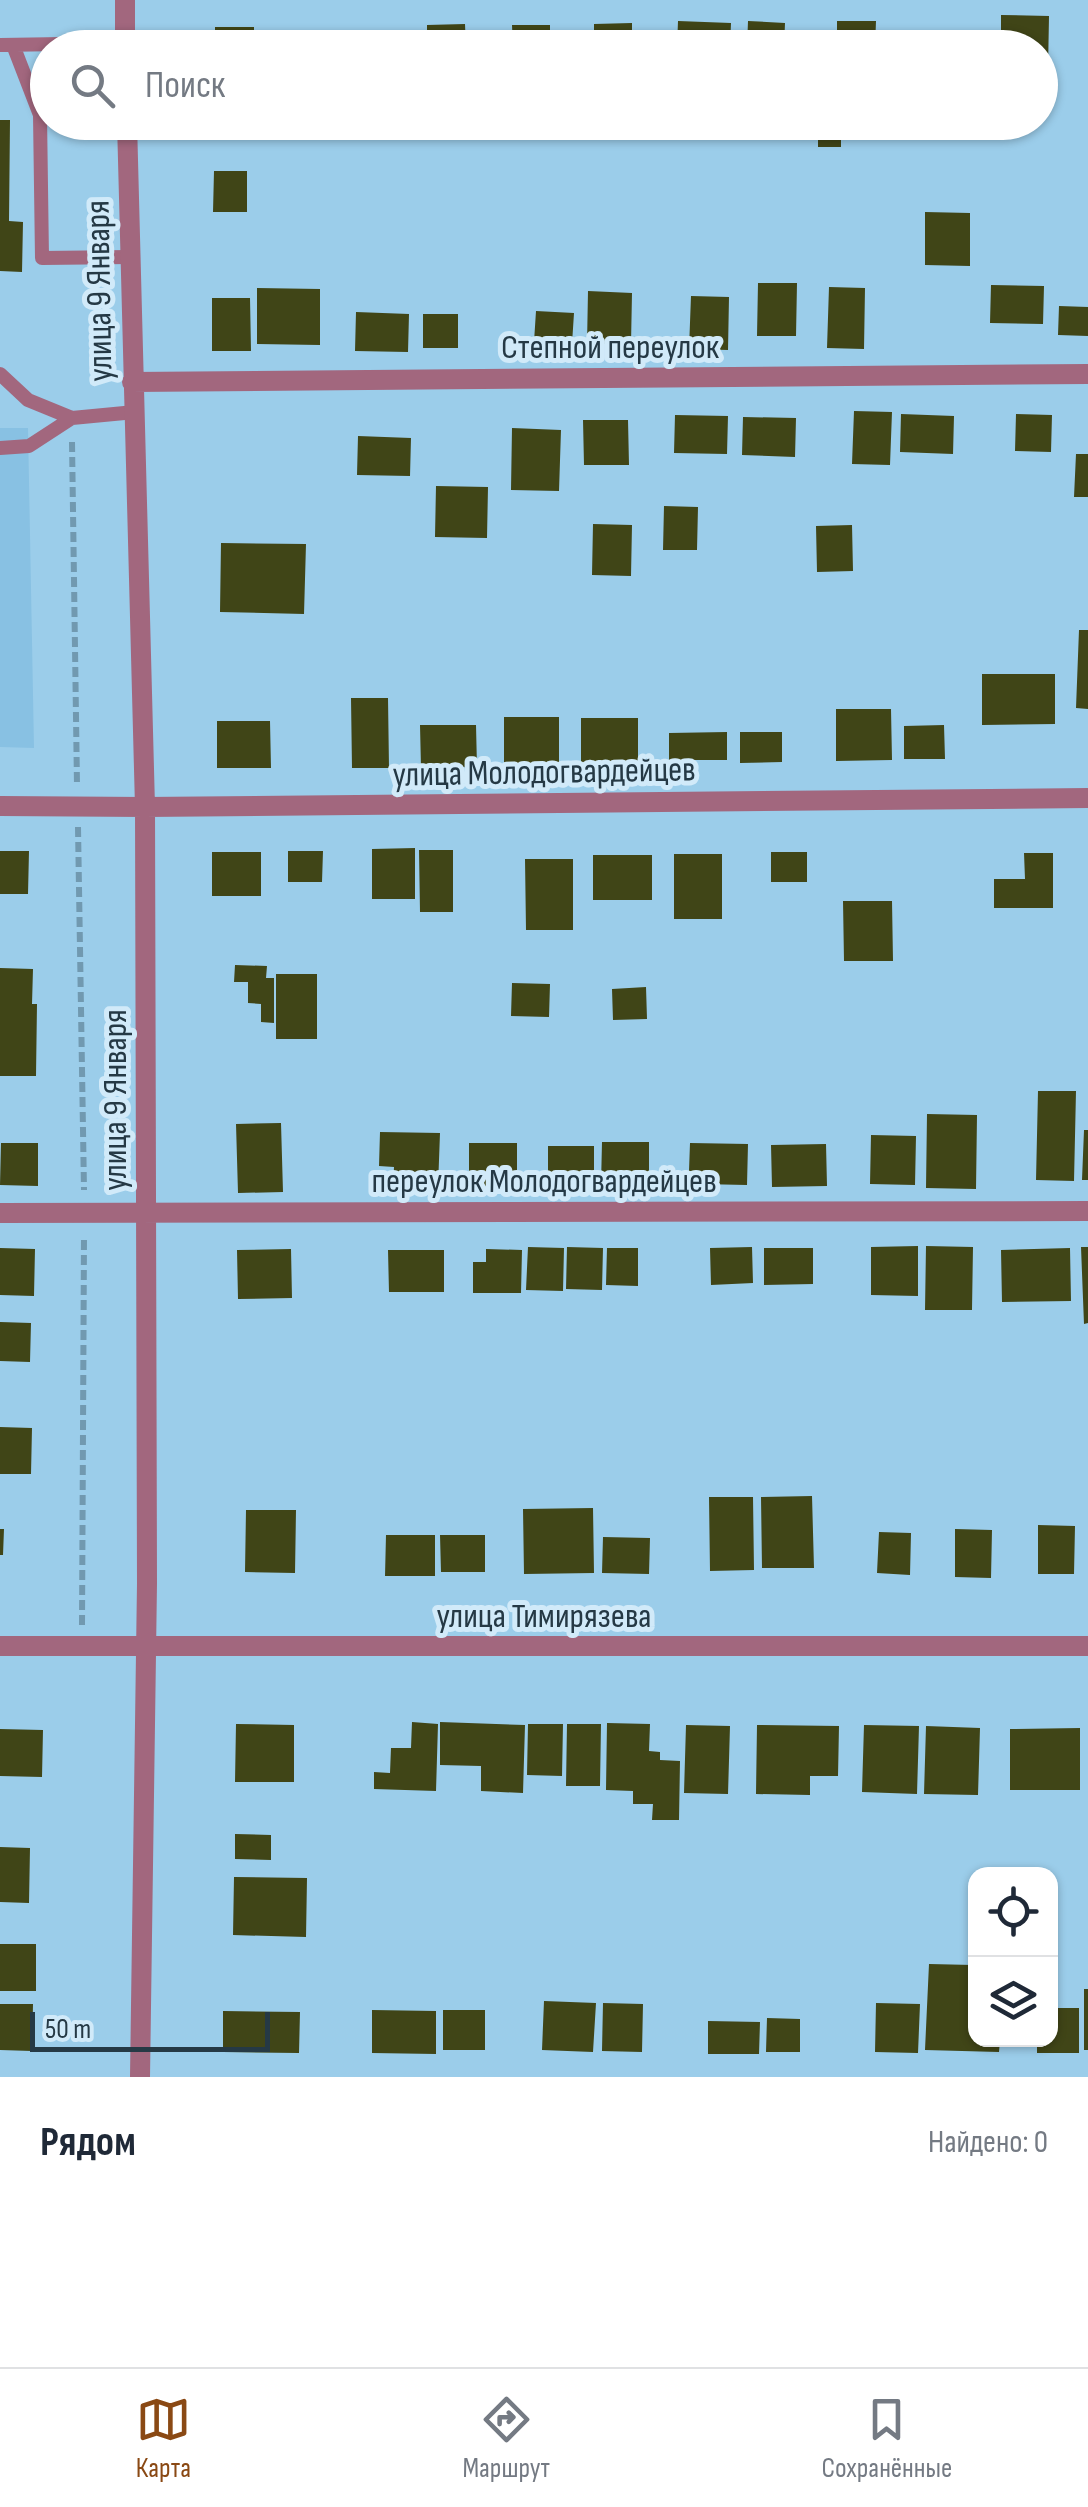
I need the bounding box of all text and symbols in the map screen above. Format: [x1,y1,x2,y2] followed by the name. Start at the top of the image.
[30,30,1058,140] search box
[65,58,120,113] icon: search
[145,63,225,108] text: Поиск
[76,200,123,382] street label: улица 9 Января
[501,326,720,369] street label: Степной переулок
[392,748,696,797] street label: улица Молодогвардейцев
[94,1009,137,1191] street label: улица 9 Января
[371,1160,717,1203] street label: переулок Молодогвардейцев
[436,1595,652,1638] street label: улица Тимирязева
[968,1867,1058,2047] map controls
[968,1867,1058,1957] button: locate
[968,1957,1058,2047] button: layers
[30,2007,270,2052] scale bar
[45,2013,91,2046] text: 50 m
[40,2117,136,2168] text: Рядом
[928,2123,1048,2162] text: Найдено: 0
[136,2392,191,2485] tab: Карта
[462,2392,550,2485] tab: Маршрут
[822,2392,952,2485] tab: Сохранённые

